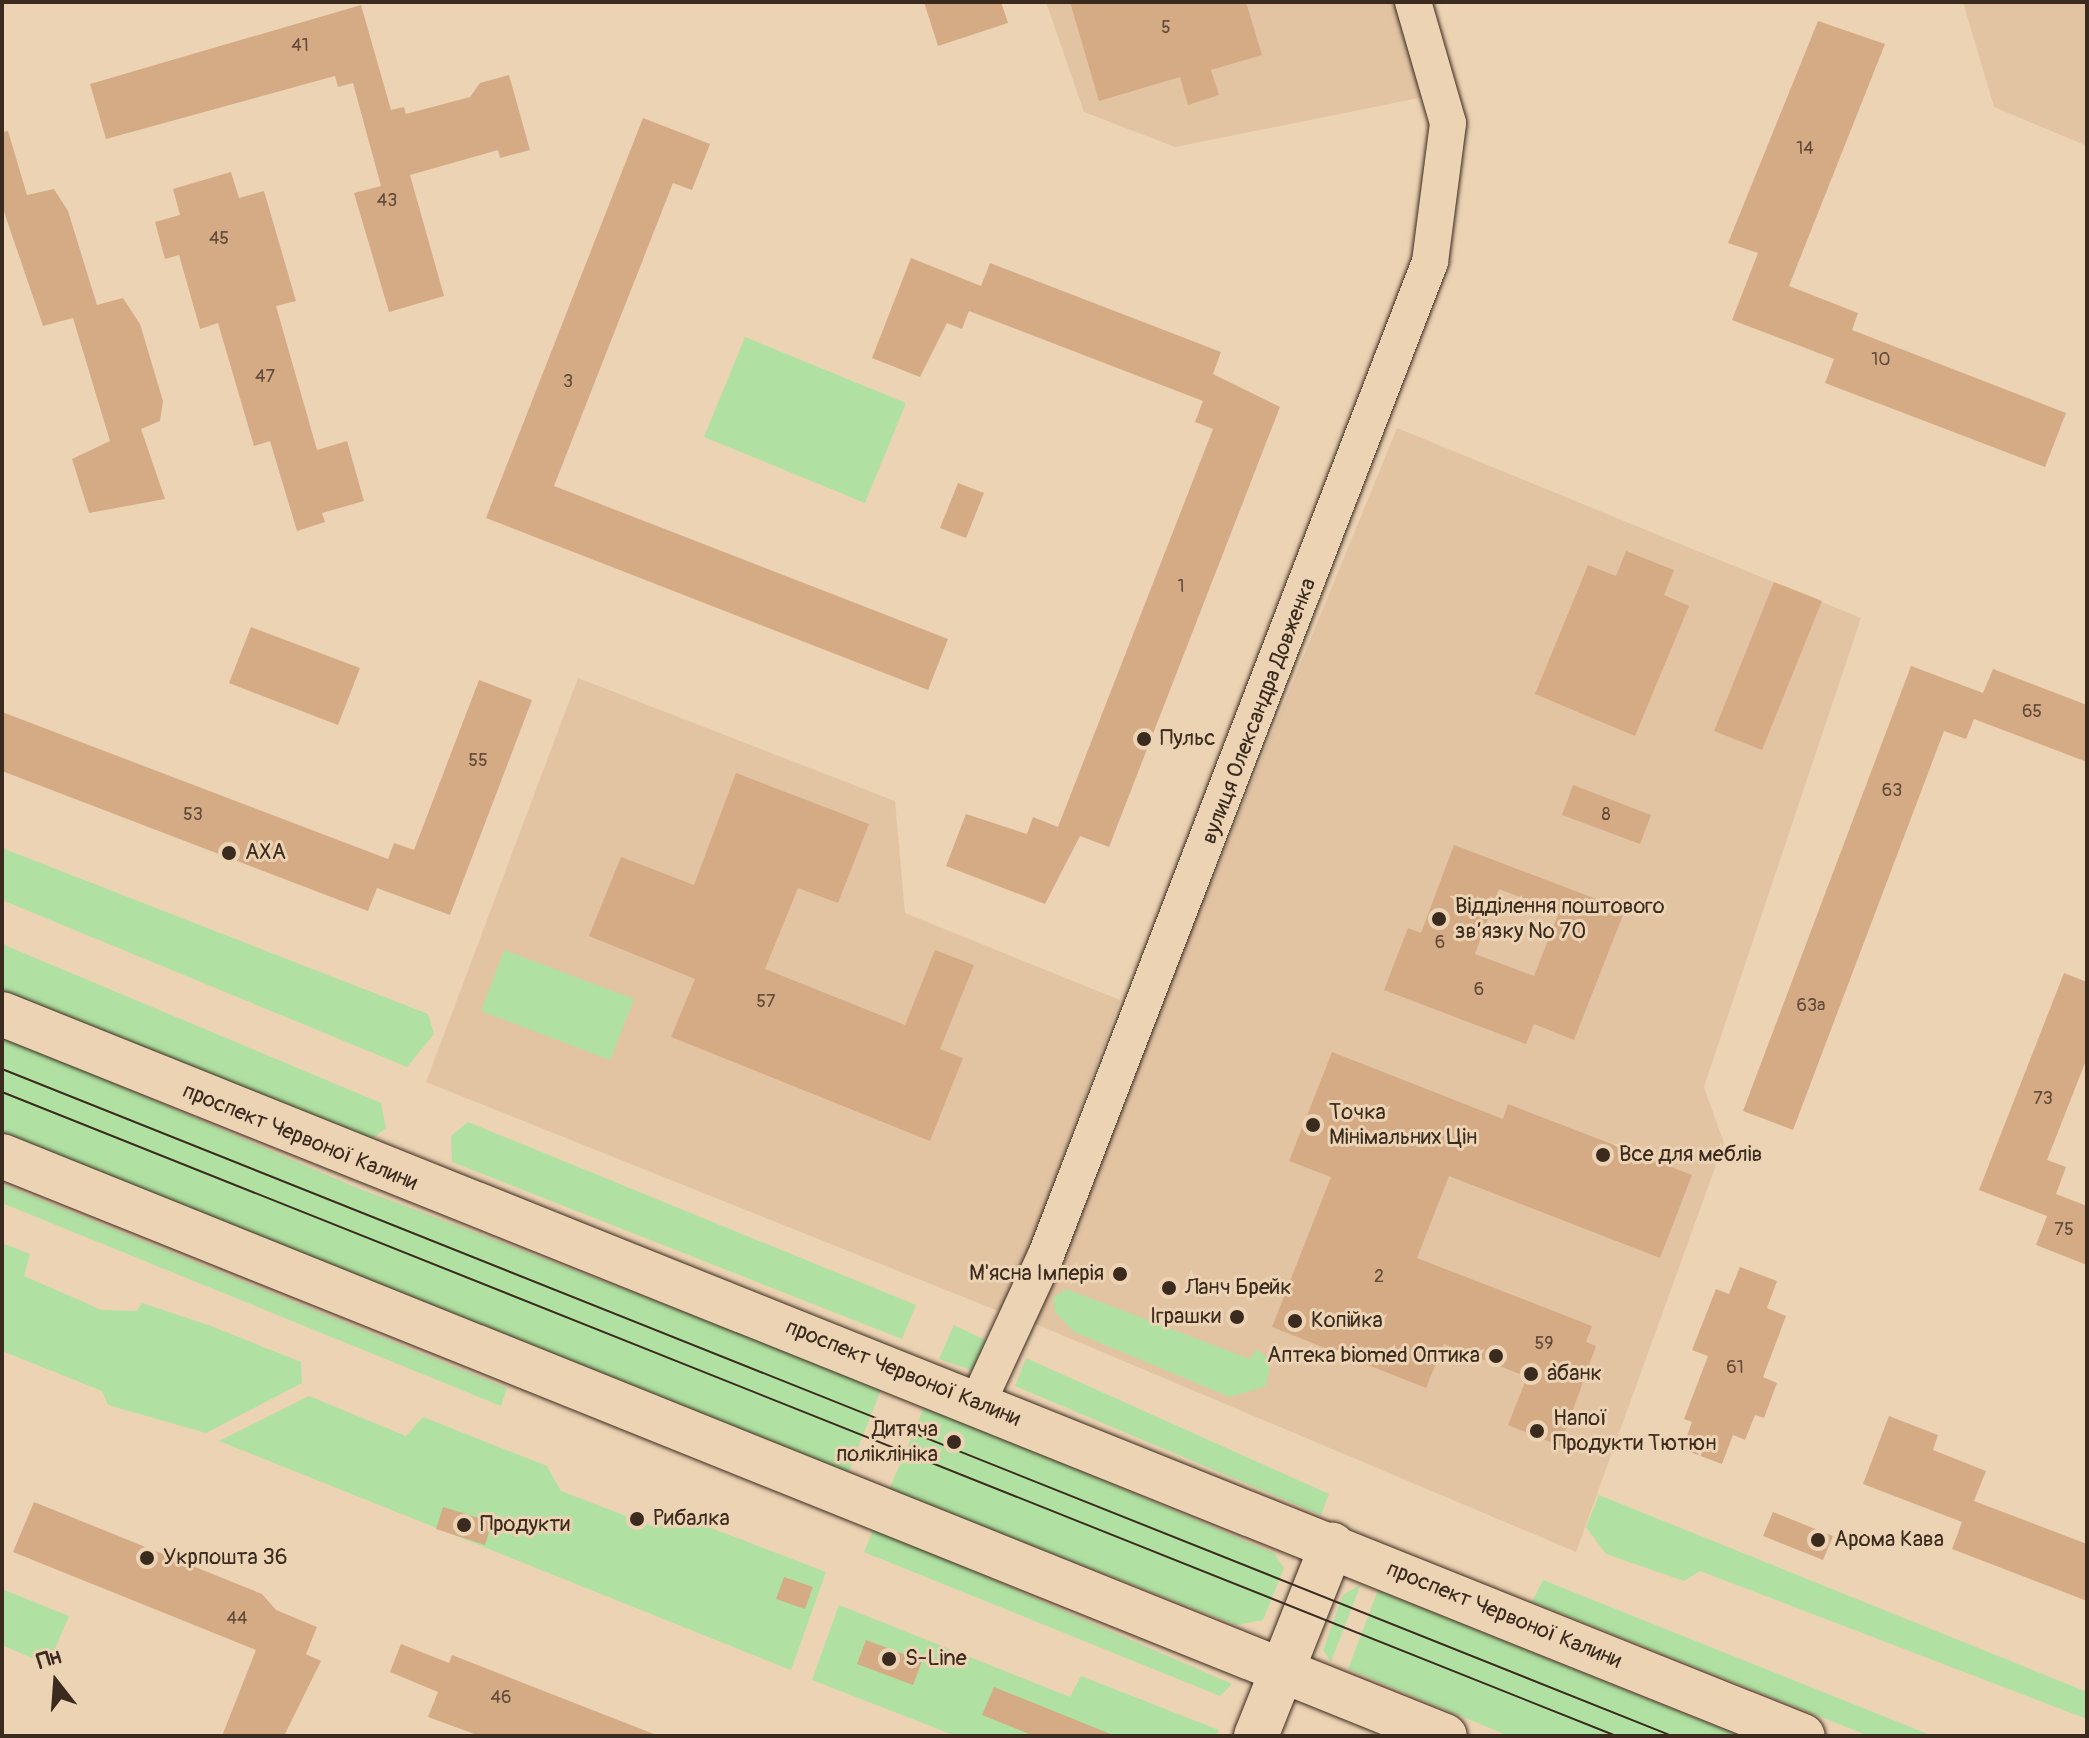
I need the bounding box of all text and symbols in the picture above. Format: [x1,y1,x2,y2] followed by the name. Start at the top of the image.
[1161,17,1171,39] house number: 5
[291,35,309,57] house number: 41
[1796,138,1814,160] house number: 14
[377,190,397,212] house number: 43
[209,228,229,250] house number: 45
[1871,349,1891,371] house number: 10
[255,366,275,388] house number: 47
[563,371,573,393] house number: 3
[1196,574,1322,848] street label: вулиця Олександра Довженка
[1177,576,1185,598] house number: 1
[2022,701,2042,723] house number: 65
[1160,726,1215,752] place label: Пульс
[1135,730,1153,748] marker: Пульс
[468,750,488,772] house number: 55
[1882,780,1902,802] house number: 63
[183,804,203,826] house number: 53
[1601,804,1611,826] house number: 8
[245,840,286,866] place label: AXA
[220,844,238,862] marker: AXA
[1455,893,1665,944] place label: Відділення поштового зв’язку № 70
[1430,910,1448,928] marker: Відділення поштового зв’язку № 70
[1435,932,1445,954] house number: 6
[1474,979,1484,1001] house number: 6
[756,991,776,1013] house number: 57
[1797,995,1825,1017] house number: 63а
[179,1078,421,1196] street label: проспект Червоної Калини
[2033,1088,2053,1110] house number: 73
[1329,1099,1477,1150] place label: Точка Мінімальних Цін
[1304,1116,1322,1134] marker: Точка Мінімальних Цін
[1619,1142,1762,1168] place label: Все для меблів
[1594,1146,1612,1164] marker: Все для меблів
[2054,1219,2074,1241] house number: 75
[969,1261,1104,1287] place label: М'ясна Імперія
[1111,1265,1129,1283] marker: М'ясна Імперія
[1374,1266,1384,1288] house number: 2
[1185,1275,1292,1301] place label: Ланч Брейк
[1160,1279,1178,1297] marker: Ланч Брейк
[1150,1304,1221,1330] place label: Іграшки
[1228,1308,1246,1326] marker: Іграшки
[1311,1308,1383,1334] place label: Копійка
[1286,1312,1304,1330] marker: Копійка
[782,1314,1024,1432] street label: проспект Червоної Калини
[1534,1333,1554,1355] house number: 59
[1267,1343,1480,1369] place label: Аптека biomed Оптика
[1487,1347,1505,1365] marker: Аптека biomed Оптика
[1726,1357,1744,1379] house number: 61
[1547,1361,1602,1387] place label: а̀банк
[1522,1365,1540,1383] marker: а̀банк
[1553,1405,1716,1456] place label: Напої Продукти Тютюн
[836,1416,938,1468] place label: Дитяча поліклініка
[1528,1422,1546,1440] marker: Напої Продукти Тютюн
[945,1433,963,1451] marker: Дитяча поліклініка
[653,1506,730,1532] place label: Рибалка
[628,1510,646,1528] marker: Рибалка
[480,1512,570,1538] place label: Продукти
[455,1516,473,1534] marker: Продукти
[1834,1527,1944,1553] place label: Арома Кава
[1809,1531,1827,1549] marker: Арома Кава
[163,1545,288,1571] place label: Укрпошта 36
[138,1549,156,1567] marker: Укрпошта 36
[1383,1556,1625,1674] street label: проспект Червоної Калини
[227,1608,247,1630] house number: 44
[16,1642,96,1722] north arrow
[33,1642,65,1676] text: Пн
[905,1646,967,1672] place label: S-Line
[880,1650,898,1668] marker: S-Line
[491,1687,511,1709] house number: 46

